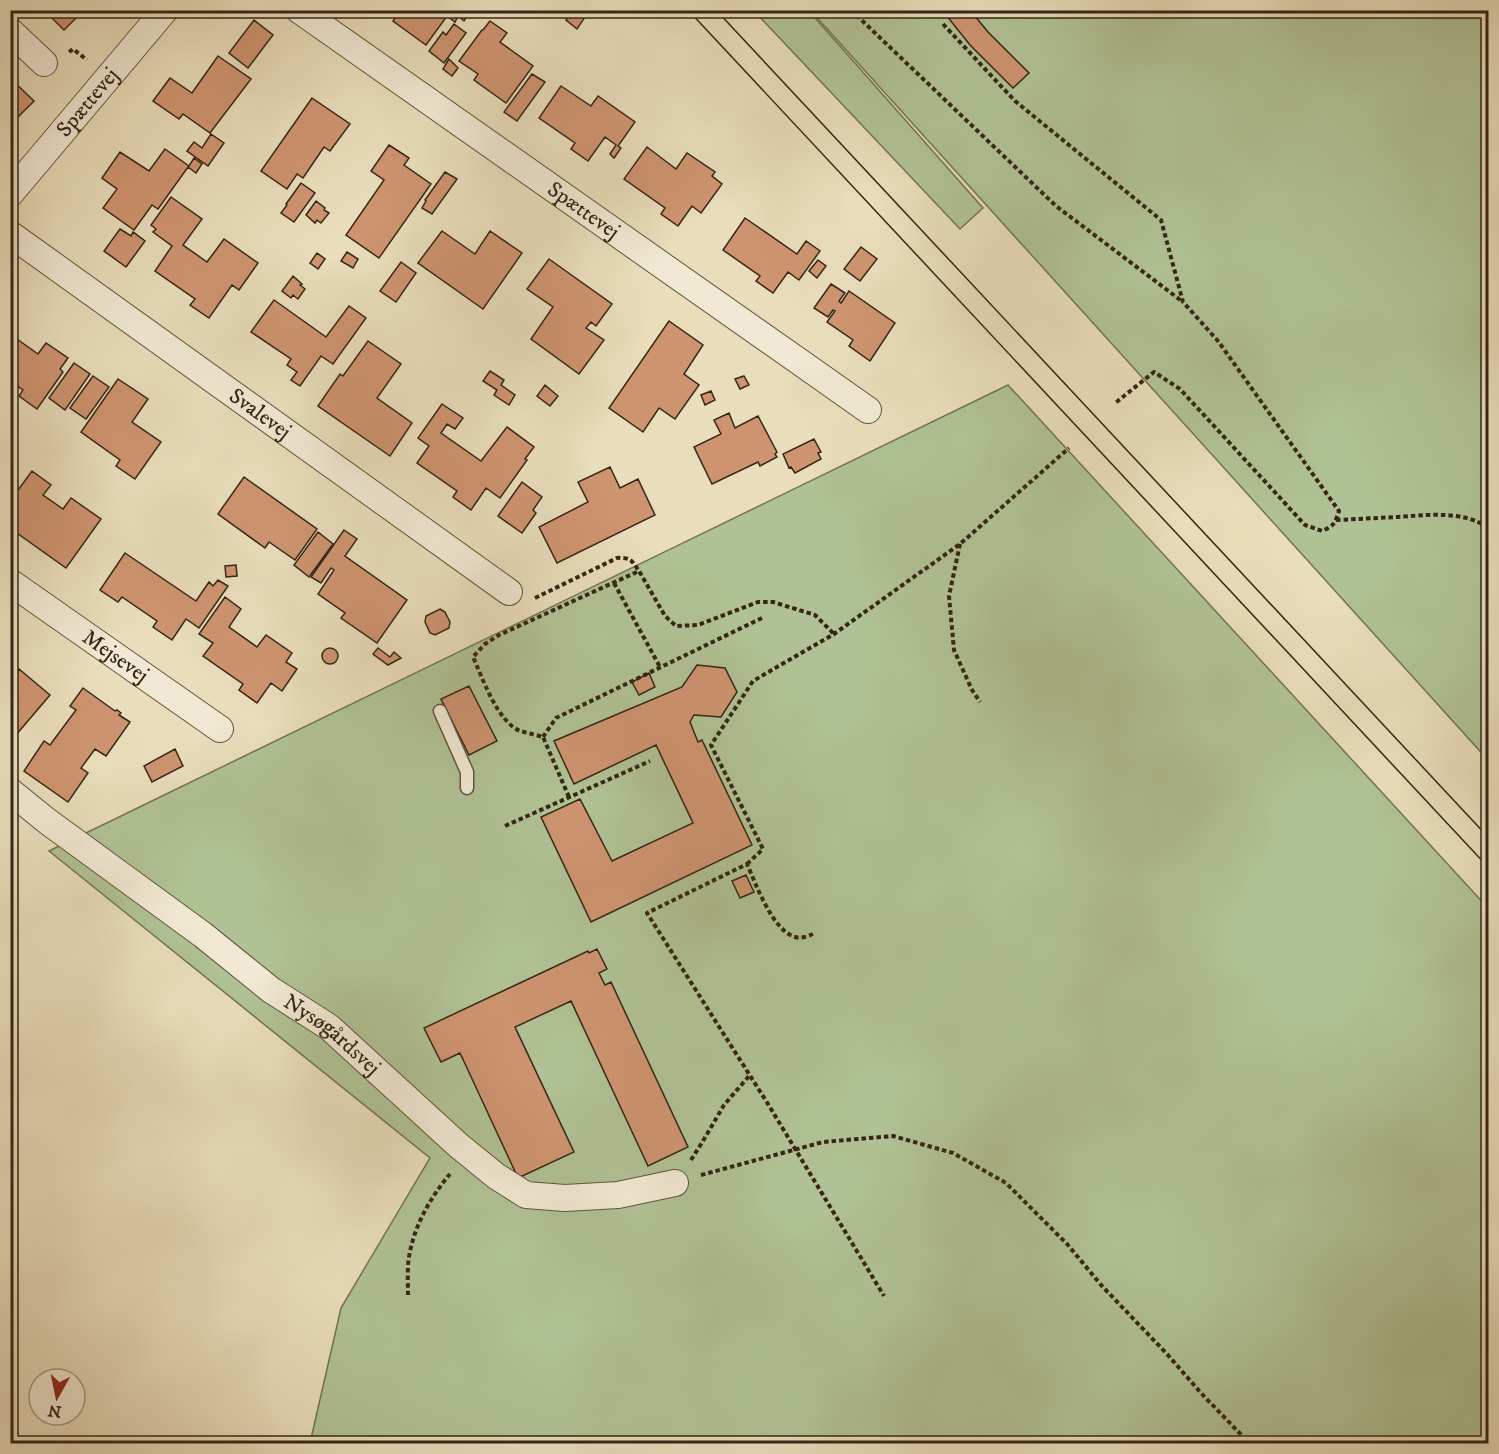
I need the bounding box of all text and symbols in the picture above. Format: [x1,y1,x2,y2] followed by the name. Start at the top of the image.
[50,62,124,142] street label: Spættevej
[542,175,625,245] street label: Spættevej
[224,382,297,445] street label: Svalevej
[77,623,154,688] street label: Mejsevej
[278,988,386,1081] street label: Nysøgårdsvej
[27,1367,87,1427] north arrow
[47,1400,63,1422] text: N

